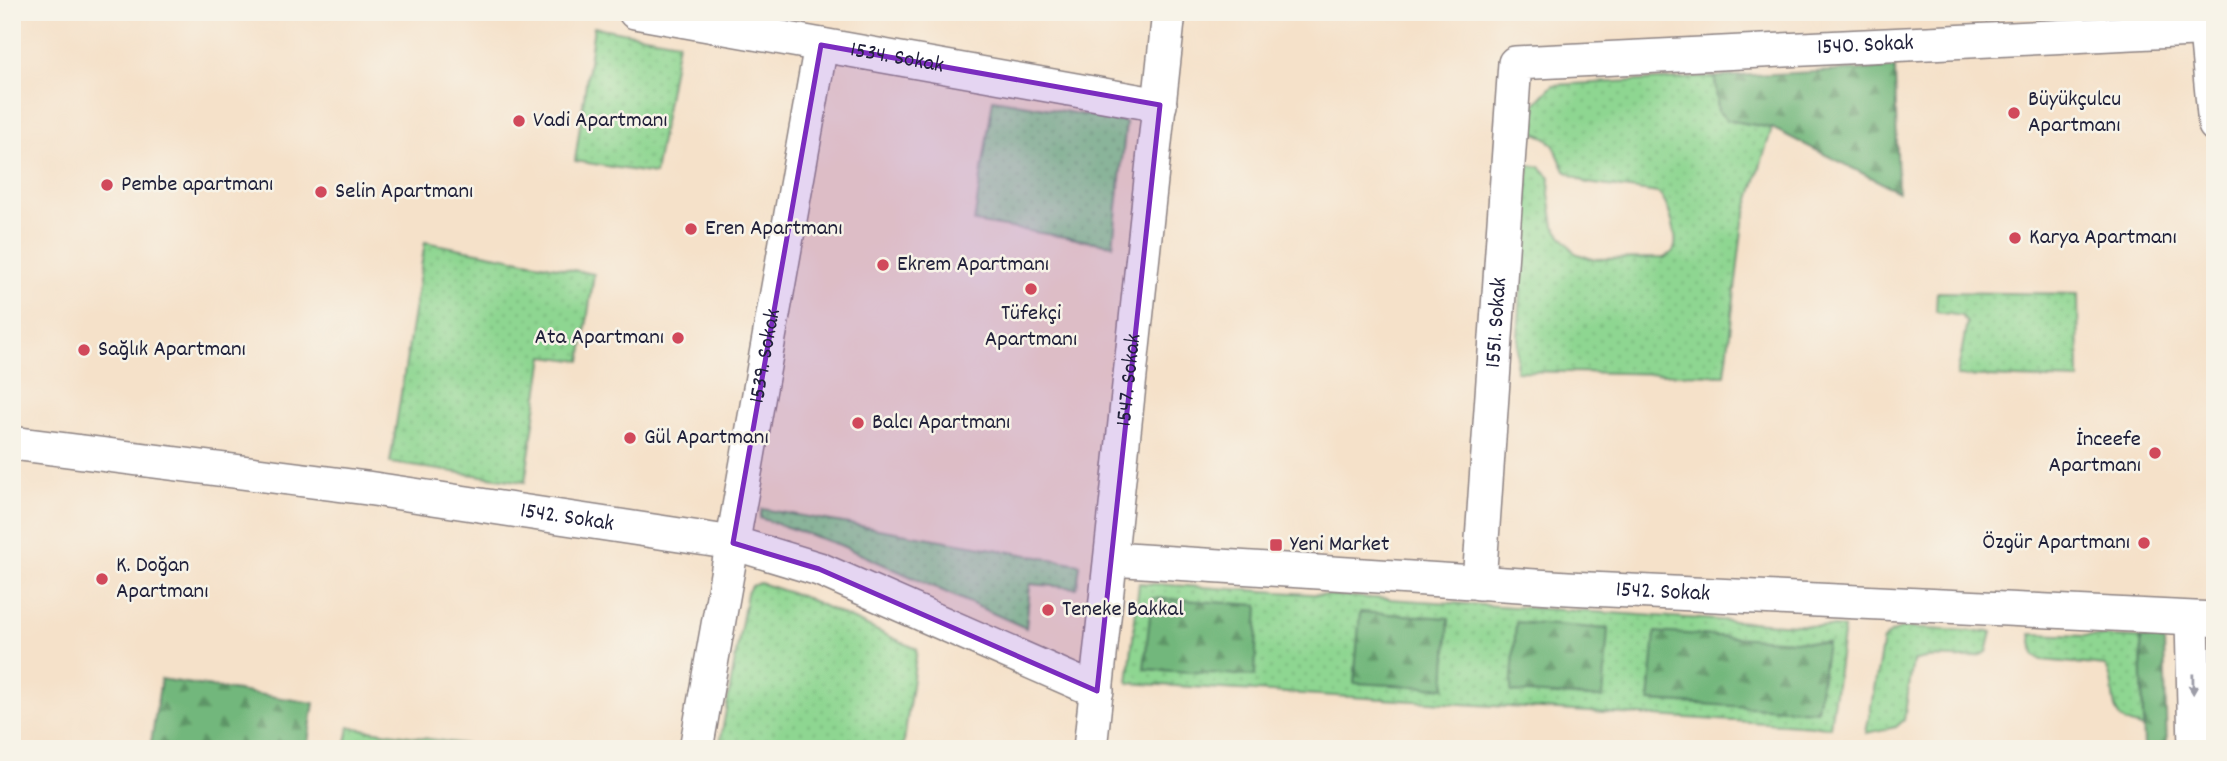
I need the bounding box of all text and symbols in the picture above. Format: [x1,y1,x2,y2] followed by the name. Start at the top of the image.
[1816,27,1915,65] street label: 1540. Sokak
[847,34,946,83] street label: 1534. Sokak
[2028,84,2121,143] place label: Büyükçulcu Apartmanı
[533,105,668,138] place label: Vadi Apartmanı
[2006,105,2022,121] marker: Büyükçulcu Apartmanı
[511,113,527,129] marker: Vadi Apartmanı
[121,169,273,202] place label: Pembe apartmanı
[335,176,473,209] place label: Selin Apartmanı
[99,177,115,193] marker: Pembe apartmanı
[313,184,329,200] marker: Selin Apartmanı
[705,213,842,246] place label: Eren Apartmanı
[683,221,699,237] marker: Eren Apartmanı
[2029,222,2177,255] place label: Karya Apartmanı
[2007,230,2023,246] marker: Karya Apartmanı
[897,249,1049,282] place label: Ekrem Apartmanı
[875,257,891,273] marker: Ekrem Apartmanı
[1477,276,1517,369] street label: 1551. Sokak
[1023,281,1039,297] marker: Tüfekçi Apartmanı
[985,298,1077,357] place label: Tüfekçi Apartmanı
[741,306,790,406] street label: 1539. Sokak
[534,322,664,355] place label: Ata Apartmanı
[670,330,686,346] marker: Ata Apartmanı
[1108,332,1151,428] street label: 1547. Sokak
[98,334,246,367] place label: Sağlık Apartmanı
[76,342,92,358] marker: Sağlık Apartmanı
[872,407,1010,440] place label: Balcı Apartmanı
[850,415,866,431] marker: Balcı Apartmanı
[644,422,769,455] place label: Gül Apartmanı
[2049,424,2141,483] place label: İnceefe Apartmanı
[622,430,638,446] marker: Gül Apartmanı
[2147,445,2163,461] marker: İnceefe Apartmanı
[518,495,616,541] street label: 1542. Sokak
[1983,527,2130,560] place label: Özgür Apartmanı
[1290,529,1389,562] place label: Yeni Market
[2136,535,2152,551] marker: Özgür Apartmanı
[1268,537,1284,553] marker: Yeni Market
[116,550,208,609] place label: K. Doğan Apartmanı
[94,571,110,587] marker: K. Doğan Apartmanı
[1615,574,1711,611] street label: 1542. Sokak
[1062,594,1184,627] place label: Teneke Bakkal
[1040,602,1056,618] marker: Teneke Bakkal
[2187,673,2199,695] one-way arrow

